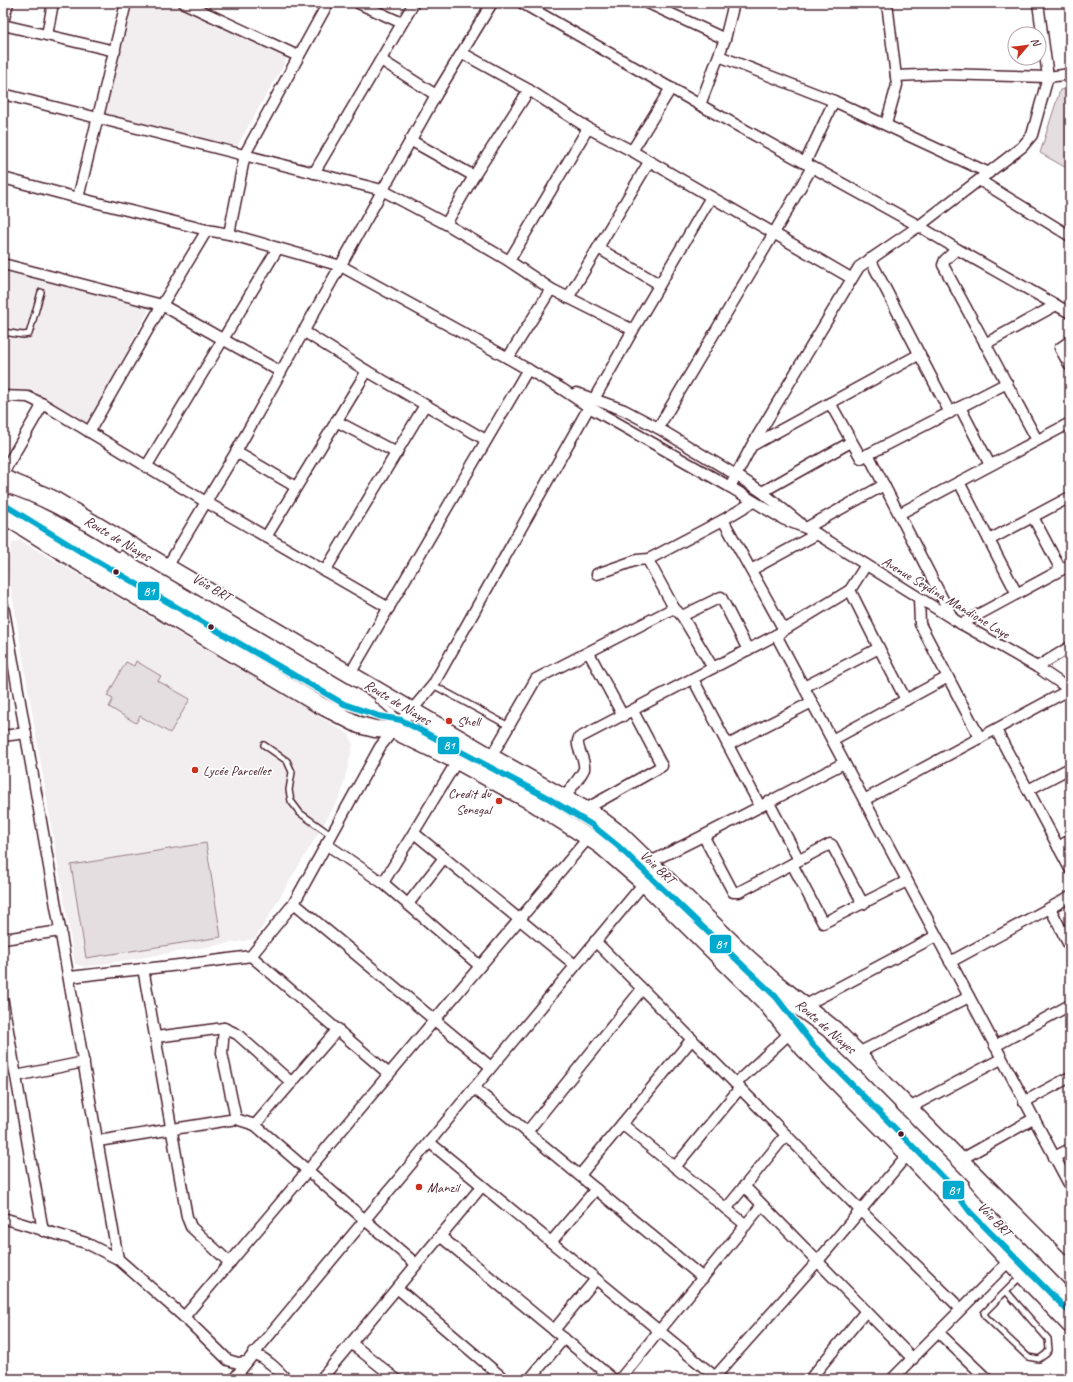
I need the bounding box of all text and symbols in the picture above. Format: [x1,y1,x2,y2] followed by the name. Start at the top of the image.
[1007,26,1047,66] north arrow
[1028,35,1045,50] text: N
[81,512,155,565] street label: Route de Niayes
[879,553,1014,643] street label: Avenue Seydina Mandione Laye
[111,567,121,577] unlabelled marker
[189,570,237,607] street label: Voie BRT
[137,581,160,601] line badge: B1
[144,584,155,598] text: B1
[206,622,216,632] unlabelled marker
[361,676,435,729] street label: Route de Niayes
[457,713,482,730] place label: Shell
[444,716,454,726] marker: Shell
[437,736,460,755] line badge: B1
[444,738,455,752] text: B1
[203,762,272,779] place label: Lycée Parcelles
[190,765,200,775] marker: Lycée Parcelles
[448,785,494,818] place label: Credit du Senegal
[494,796,504,806] marker: Credit du Senegal
[637,847,681,890] street label: Voie BRT
[709,934,732,954] line badge: B1
[716,937,727,951] text: B1
[792,996,860,1058] street label: Route de Niayes
[896,1129,906,1139] unlabelled marker
[427,1179,462,1196] place label: Manzil
[942,1180,965,1200] line badge: B1
[414,1182,424,1192] marker: Manzil
[949,1183,960,1197] text: B1
[974,1198,1018,1243] street label: Voie BRT

